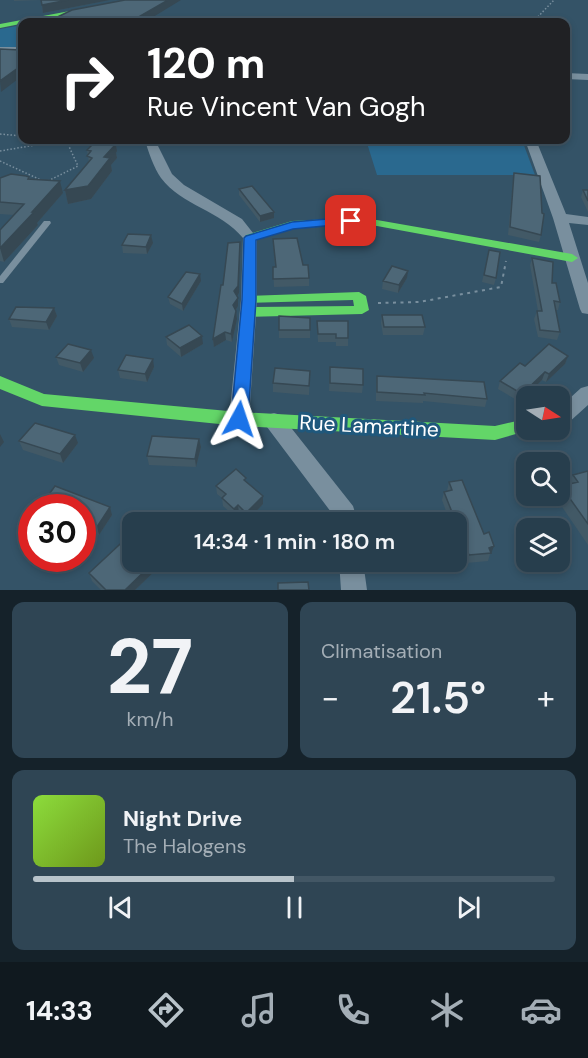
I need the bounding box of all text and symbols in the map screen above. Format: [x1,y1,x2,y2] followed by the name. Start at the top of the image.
[147,36,265,91] text: 120 m
[48,42,126,120] icon: right
[147,89,426,124] text: Rue Vincent Van Gogh
[325,195,376,246] pin
[334,204,367,237] icon: arrive
[516,386,570,440] north arrow
[516,386,570,572] map controls
[207,387,271,451] position arrow
[299,408,440,444] street label: Rue Lamartine
[516,452,570,506] button: search
[18,494,96,572] speed limit sign: 30
[516,518,570,572] button: layers
[194,527,395,556] text: 14:34 · 1 min · 180 m
[107,616,193,717] text: 27
[321,638,442,664] text: Climatisation
[390,668,486,727] text: 21.5°
[321,676,339,719] text: −
[537,676,555,719] text: +
[126,706,174,732] text: km/h
[123,804,242,833] text: Night Drive
[123,833,246,859] text: The Halogens
[104,891,137,924] icon: previous
[278,891,311,924] icon: pause
[452,891,485,924] icon: next
[145,989,187,1031] icon: directions
[238,989,280,1031] icon: music
[332,989,374,1031] icon: phone
[426,989,468,1031] icon: climate
[520,989,562,1031] icon: car
[26,993,93,1028] text: 14:33

